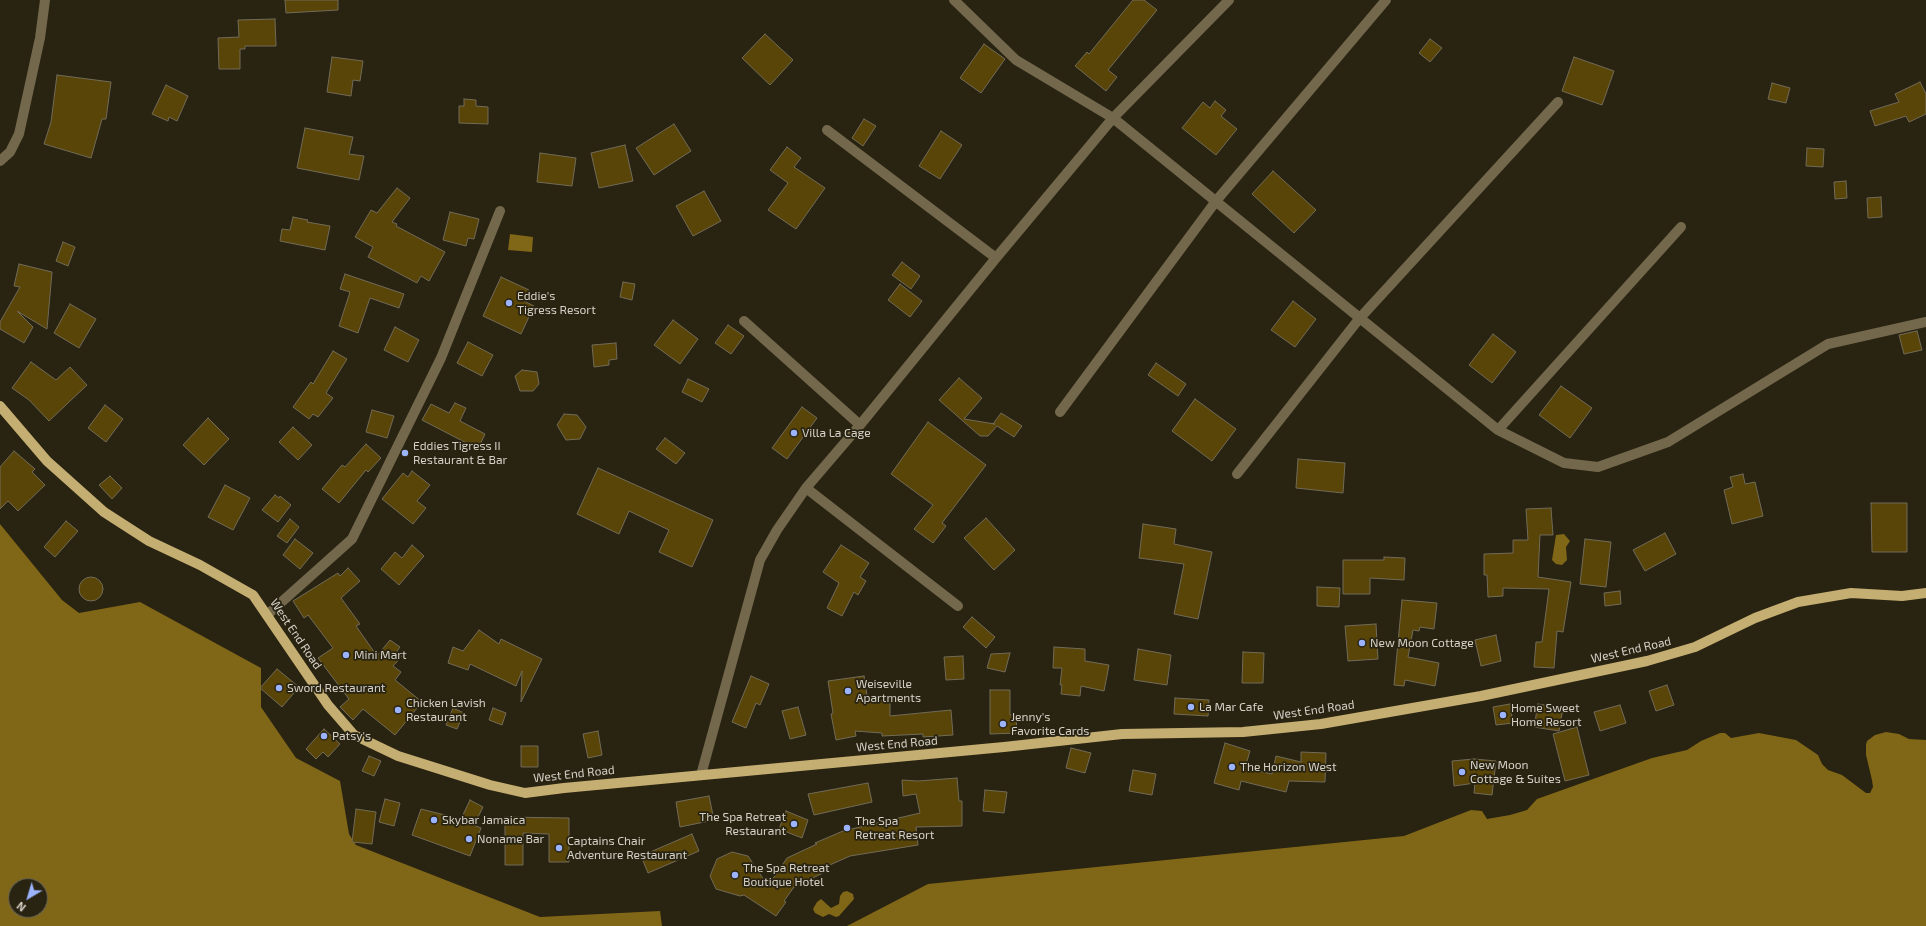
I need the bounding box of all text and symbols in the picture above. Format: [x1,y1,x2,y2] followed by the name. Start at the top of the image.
[517,289,596,317] place label: Eddie's Tigress Resort
[504,298,514,308] marker: Eddie's Tigress Resort
[802,426,871,440] place label: Villa La Cage
[789,428,799,438] marker: Villa La Cage
[413,439,507,467] place label: Eddies Tigress II Restaurant & Bar
[400,448,410,458] marker: Eddies Tigress II Restaurant & Bar
[267,596,325,672] street label: West End Road
[1590,634,1672,666] street label: West End Road
[1370,636,1474,650] place label: New Moon Cottage
[1357,638,1367,648] marker: New Moon Cottage
[354,648,407,662] place label: Mini Mart
[341,650,351,660] marker: Mini Mart
[856,677,921,705] place label: Weiseville Apartments
[287,681,385,695] place label: Sword Restaurant
[274,683,284,693] marker: Sword Restaurant
[843,686,853,696] marker: Weiseville Apartments
[406,696,486,724] place label: Chicken Lavish Restaurant
[1272,697,1356,723] street label: West End Road
[1199,700,1263,714] place label: La Mar Cafe
[1511,701,1582,729] place label: Home Sweet Home Resort
[1186,702,1196,712] marker: La Mar Cafe
[393,705,403,715] marker: Chicken Lavish Restaurant
[1011,710,1089,738] place label: Jenny's Favorite Cards
[1498,710,1508,720] marker: Home Sweet Home Resort
[998,719,1008,729] marker: Jenny's Favorite Cards
[332,729,371,743] place label: Patsy's
[319,731,329,741] marker: Patsy's
[856,733,938,755] street label: West End Road
[1470,758,1561,786] place label: New Moon Cottage & Suites
[1240,760,1337,774] place label: The Horizon West
[1227,762,1237,772] marker: The Horizon West
[533,763,615,785] street label: West End Road
[1457,767,1467,777] marker: New Moon Cottage & Suites
[699,810,786,838] place label: The Spa Retreat Restaurant
[442,813,525,827] place label: Skybar Jamaica
[855,814,934,842] place label: The Spa Retreat Resort
[429,815,439,825] marker: Skybar Jamaica
[789,819,799,829] marker: The Spa Retreat Restaurant
[842,823,852,833] marker: The Spa Retreat Resort
[477,832,544,846] place label: Noname Bar
[464,834,474,844] marker: Noname Bar
[567,834,687,862] place label: Captains Chair Adventure Restaurant
[554,843,564,853] marker: Captains Chair Adventure Restaurant
[743,861,830,889] place label: The Spa Retreat Boutique Hotel
[730,870,740,880] marker: The Spa Retreat Boutique Hotel
[8,878,48,918] north arrow
[14,899,28,915] text: N

